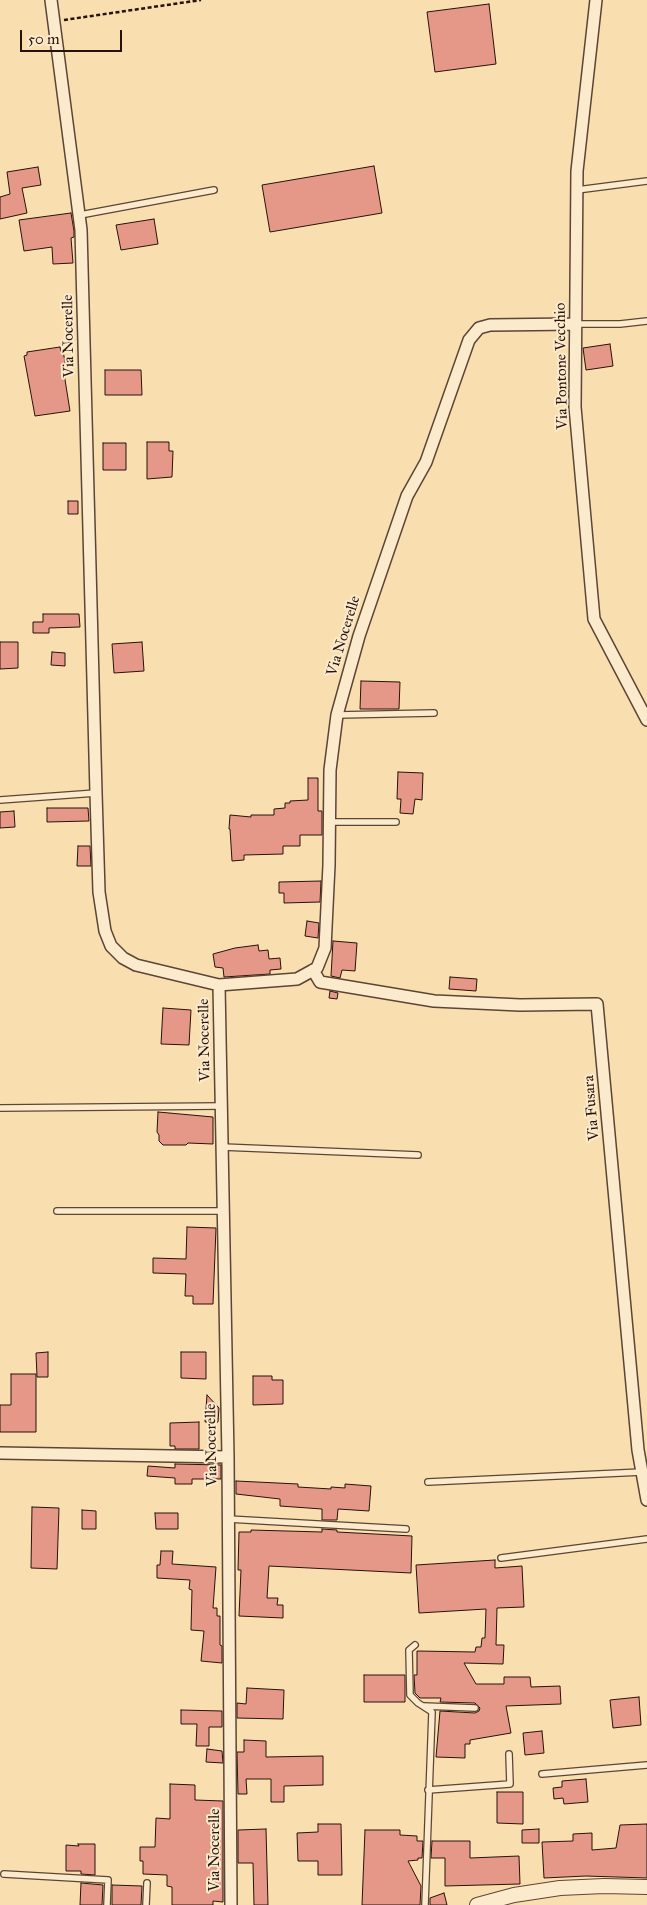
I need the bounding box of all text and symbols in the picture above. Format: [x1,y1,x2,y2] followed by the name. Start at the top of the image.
[22,20,125,52] scale bar
[28,30,60,48] text: 50 m
[59,294,79,378] street label: Via Nocerelle
[552,302,572,430] street label: Via Pontone Vecchio
[323,594,365,678] street label: Via Nocerelle
[195,998,215,1082] street label: Via Nocerelle
[580,1075,604,1141] street label: Via Fusara
[202,1403,222,1487] street label: Via Nocerelle
[206,1809,224,1891] street label: Via Nocerelle

